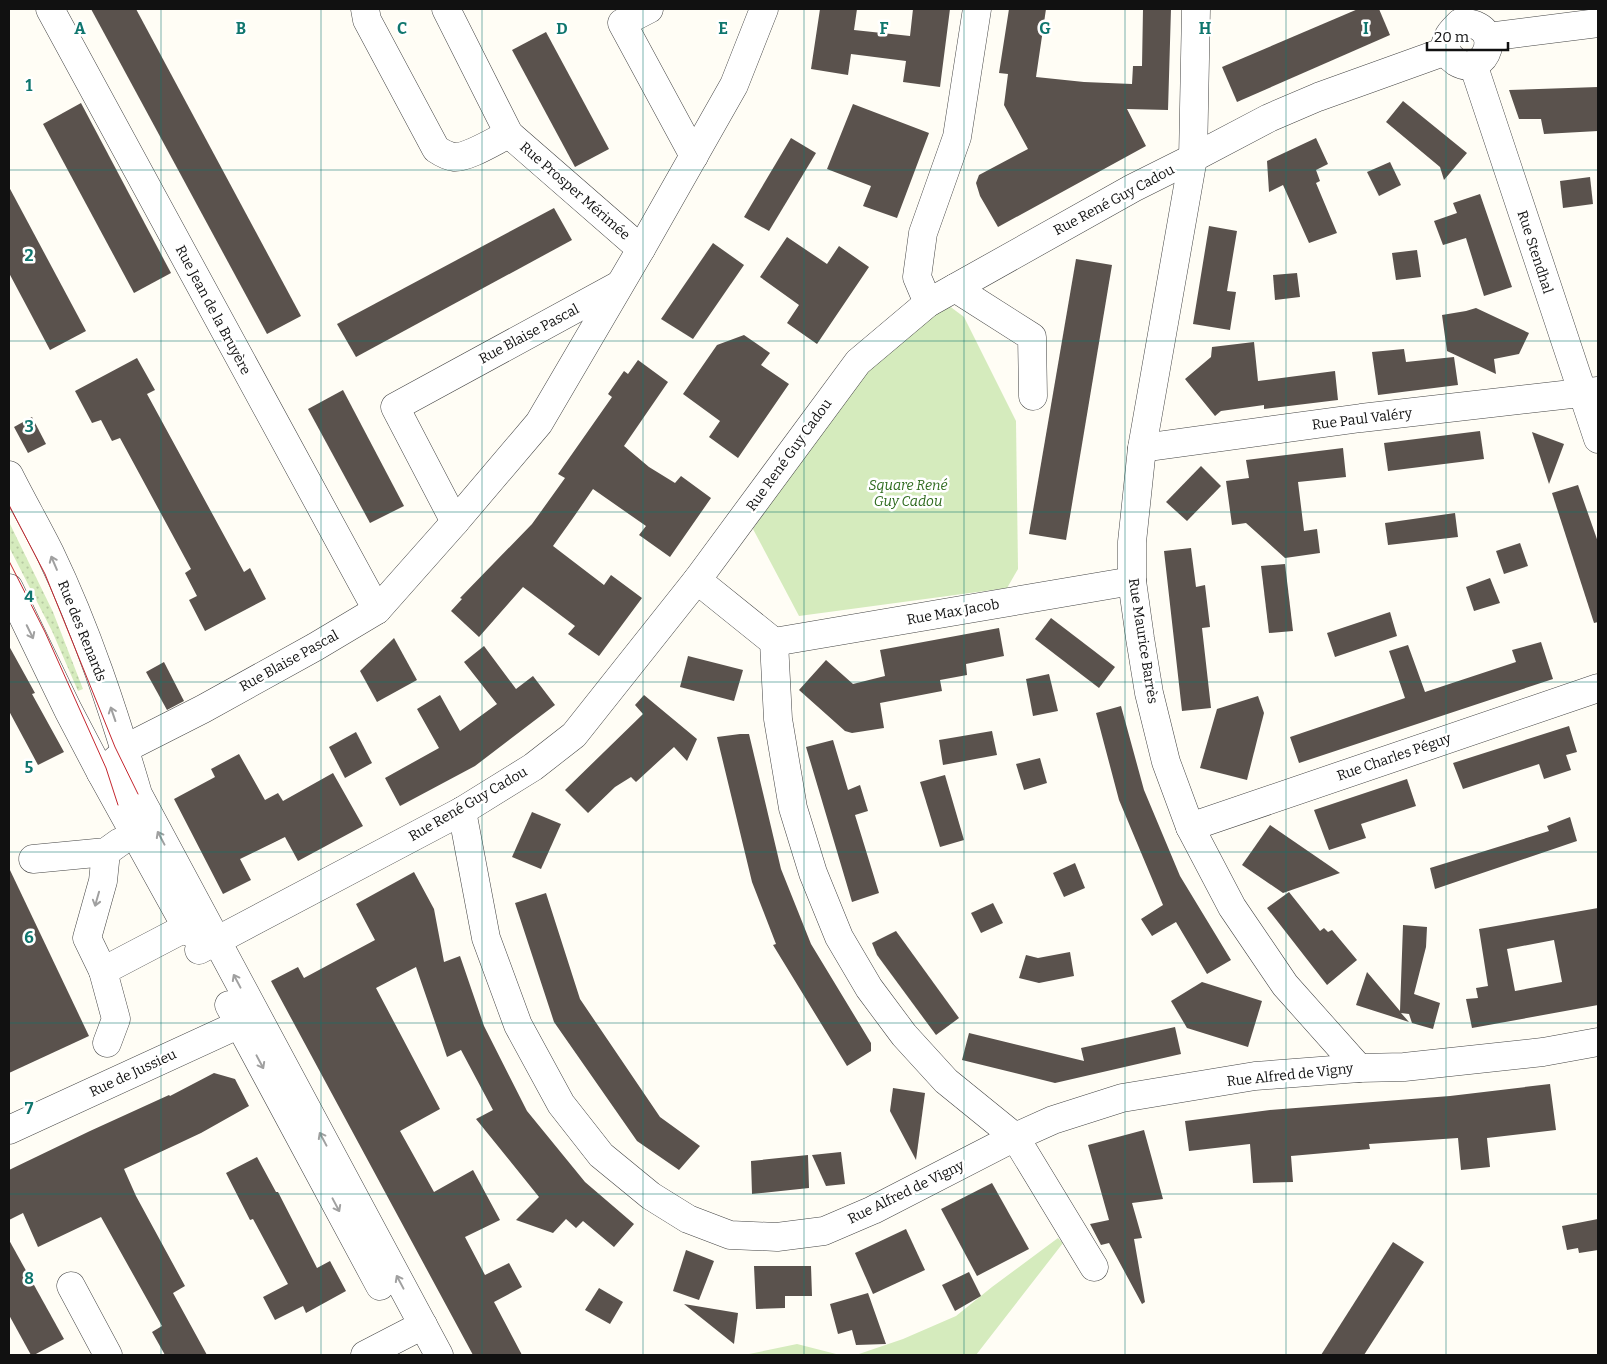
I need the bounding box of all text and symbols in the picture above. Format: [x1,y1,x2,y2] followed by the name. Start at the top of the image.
[74,19,86,38] text: A
[236,19,246,38] text: B
[397,19,407,38] text: C
[556,19,568,38] text: D
[718,19,728,38] text: E
[880,19,889,38] text: F
[1039,19,1051,38] text: G
[1199,19,1212,38] text: H
[1363,19,1369,38] text: I
[1427,20,1508,52] scale bar
[1434,28,1470,46] text: 20 m
[26,76,33,95] text: 1
[516,138,634,244] street label: Rue Prosper Mérimée
[1051,161,1178,239] street label: Rue René Guy Cadou
[1514,208,1556,296] street label: Rue Stendhal
[172,242,254,378] street label: Rue Jean de la Bruyère
[24,246,34,265] text: 2
[476,300,582,368] street label: Rue Blaise Pascal
[743,395,836,514] street label: Rue René Guy Cadou
[1311,404,1414,434] street label: Rue Paul Valéry
[24,417,34,436] text: 3
[869,477,947,510] park label: Square René Guy Cadou
[49,556,59,571] one-way arrow
[1125,577,1161,705] street label: Rue Maurice Barrès
[54,578,110,684] street label: Rue des Renards
[24,587,34,606] text: 4
[905,595,1001,629] street label: Rue Max Jacob
[26,624,35,639] one-way arrow
[236,627,342,695] street label: Rue Blaise Pascal
[108,706,118,722] one-way arrow
[1335,729,1454,785] street label: Rue Charles Péguy
[25,758,34,777] text: 5
[406,763,531,845] street label: Rue René Guy Cadou
[156,830,166,845] one-way arrow
[92,891,102,907] one-way arrow
[24,928,34,947] text: 6
[232,974,242,989] one-way arrow
[87,1045,179,1101] street label: Rue de Jussieu
[255,1054,265,1069] one-way arrow
[1226,1060,1355,1090] street label: Rue Alfred de Vigny
[25,1099,34,1118] text: 7
[318,1132,327,1147] one-way arrow
[845,1156,967,1227] street label: Rue Alfred de Vigny
[331,1198,341,1213] one-way arrow
[24,1269,34,1288] text: 8
[395,1275,405,1290] one-way arrow

